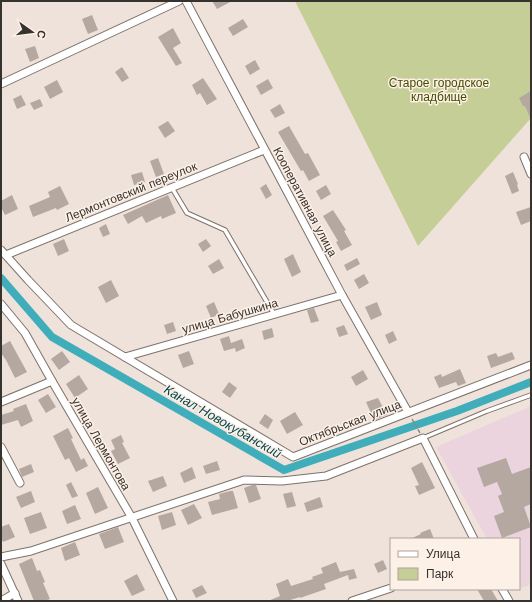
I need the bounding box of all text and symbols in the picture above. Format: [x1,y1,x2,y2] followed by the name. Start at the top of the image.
[12,12,52,52] north arrow
[34,29,48,40] text: С
[389,76,490,104] park label: Старое городское кладбище
[270,145,340,259] street label: Кооперативная улица
[63,159,200,225] street label: Лермонтовский переулок
[180,296,280,336] street label: улица Бабушкина
[161,382,284,461] water label: Канал Новокубанский
[69,395,133,493] street label: улица Лермонтова
[297,397,403,449] street label: Октябрьская улица
[390,538,520,590] legend
[426,547,460,561] text: Улица
[426,567,454,581] text: Парк

